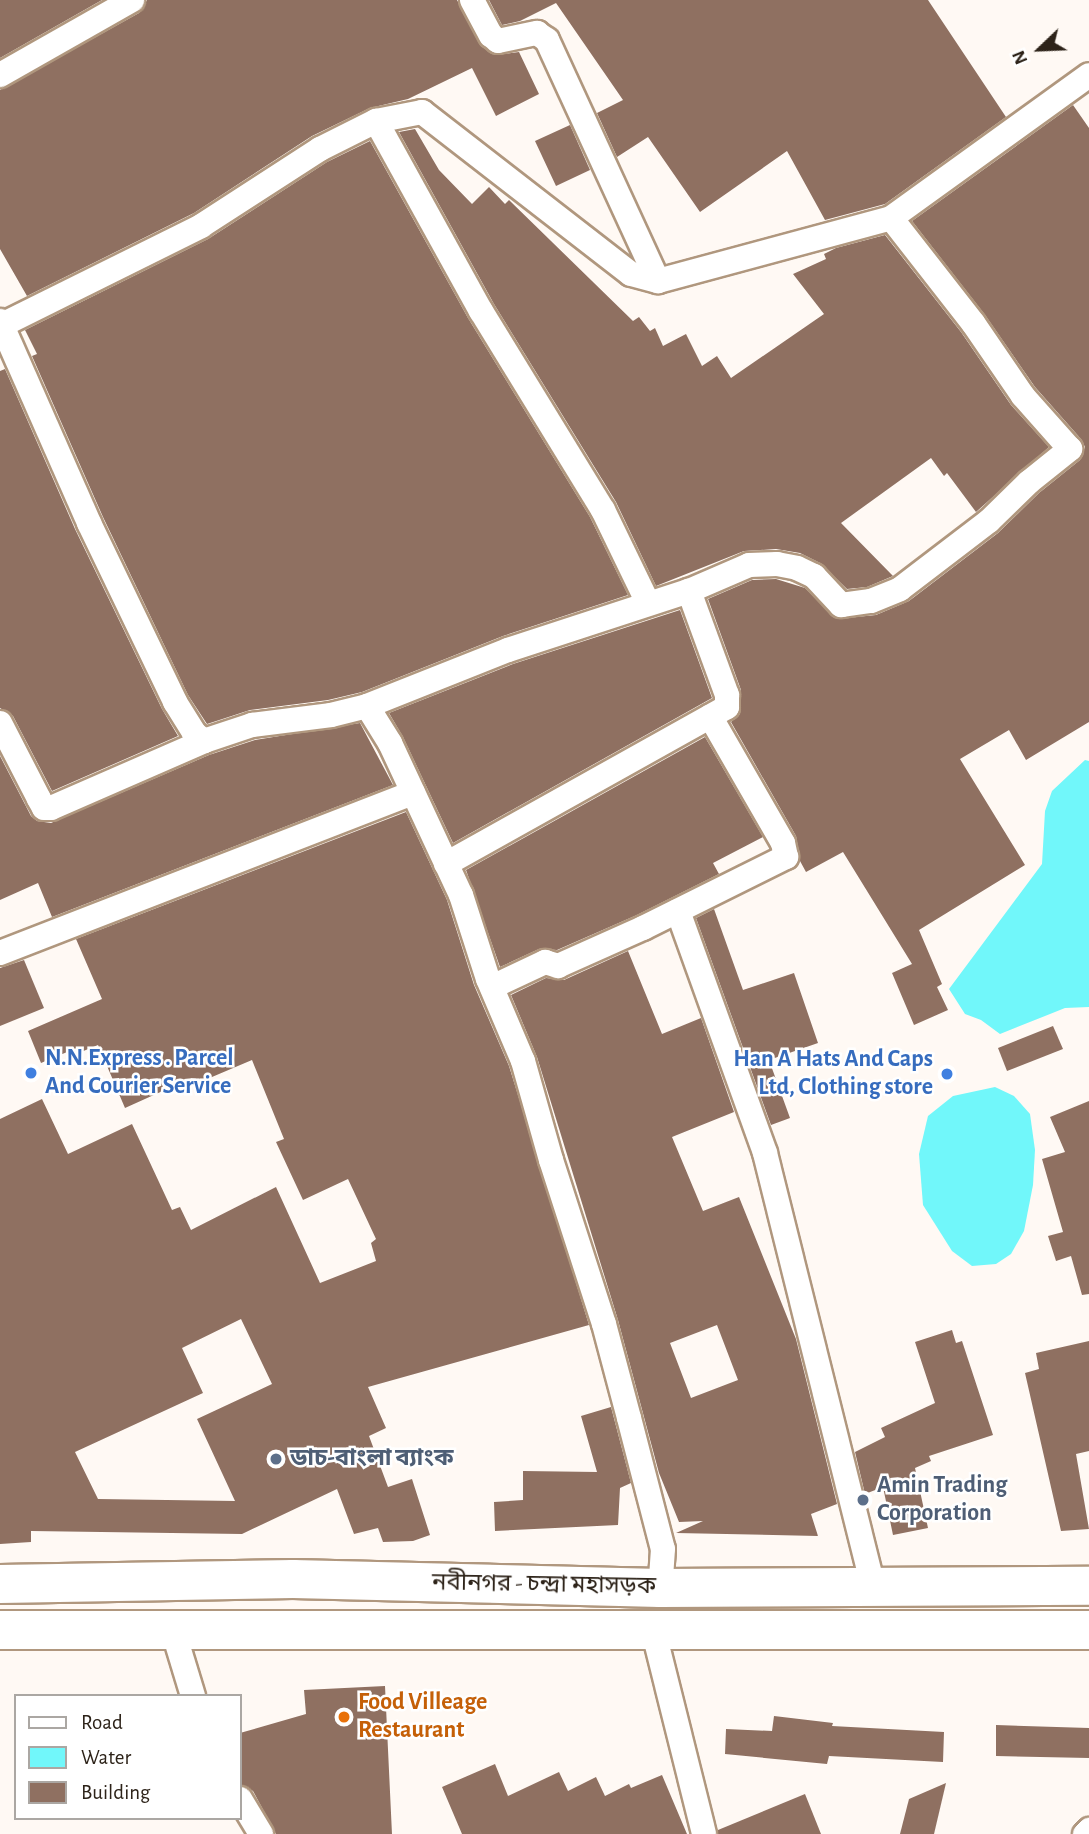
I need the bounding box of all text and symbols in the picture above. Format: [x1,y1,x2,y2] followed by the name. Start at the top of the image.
[1005,14,1075,84] north arrow
[1009,48,1032,67] text: N
[45,1045,234,1101] place label: N.N.Express . Parcel And Courier Service
[733,1046,933,1102] place label: Han A Hats And Caps Ltd, Clothing store
[23,1065,39,1081] marker: N.N.Express . Parcel And Courier Service
[939,1066,955,1082] marker: Han A Hats And Caps Ltd, Clothing store
[290,1445,454,1473] place label: ডাচ-বাংলা ব্যাংক
[268,1451,284,1467] marker: ডাচ-বাংলা ব্যাংক
[877,1472,1007,1528] place label: Amin Trading Corporation
[855,1492,871,1508] marker: Amin Trading Corporation
[432,1569,656,1601] street label: নবীনগর - চন্দ্রা মহাসড়ক
[358,1689,487,1745] place label: Food Villeage Restaurant
[14,1694,242,1820] legend
[336,1709,352,1725] marker: Food Villeage Restaurant
[81,1712,123,1733] text: Road
[81,1747,131,1768] text: Water
[81,1782,150,1803] text: Building

